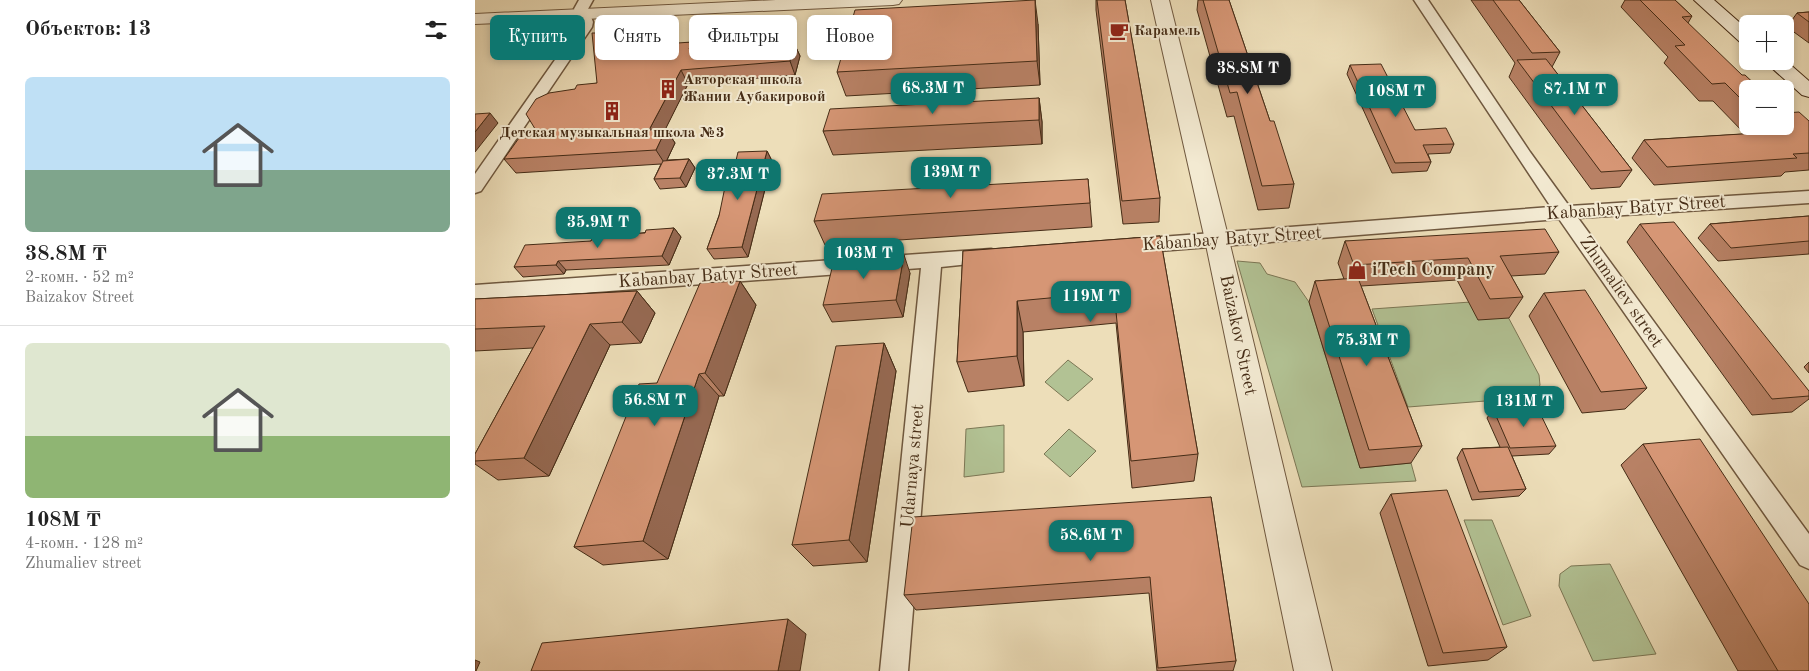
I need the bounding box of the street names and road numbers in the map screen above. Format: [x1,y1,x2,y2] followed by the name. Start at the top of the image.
[1546,193,1726,223] street label: Kabanbay Batyr Street
[1142,224,1322,254] street label: Kabanbay Batyr Street
[1576,233,1666,351] street label: Zhumaliev street
[618,261,798,291] street label: Kabanbay Batyr Street
[1216,273,1260,397] street label: Baizakov Street
[899,403,927,529] street label: Udarnaya street

